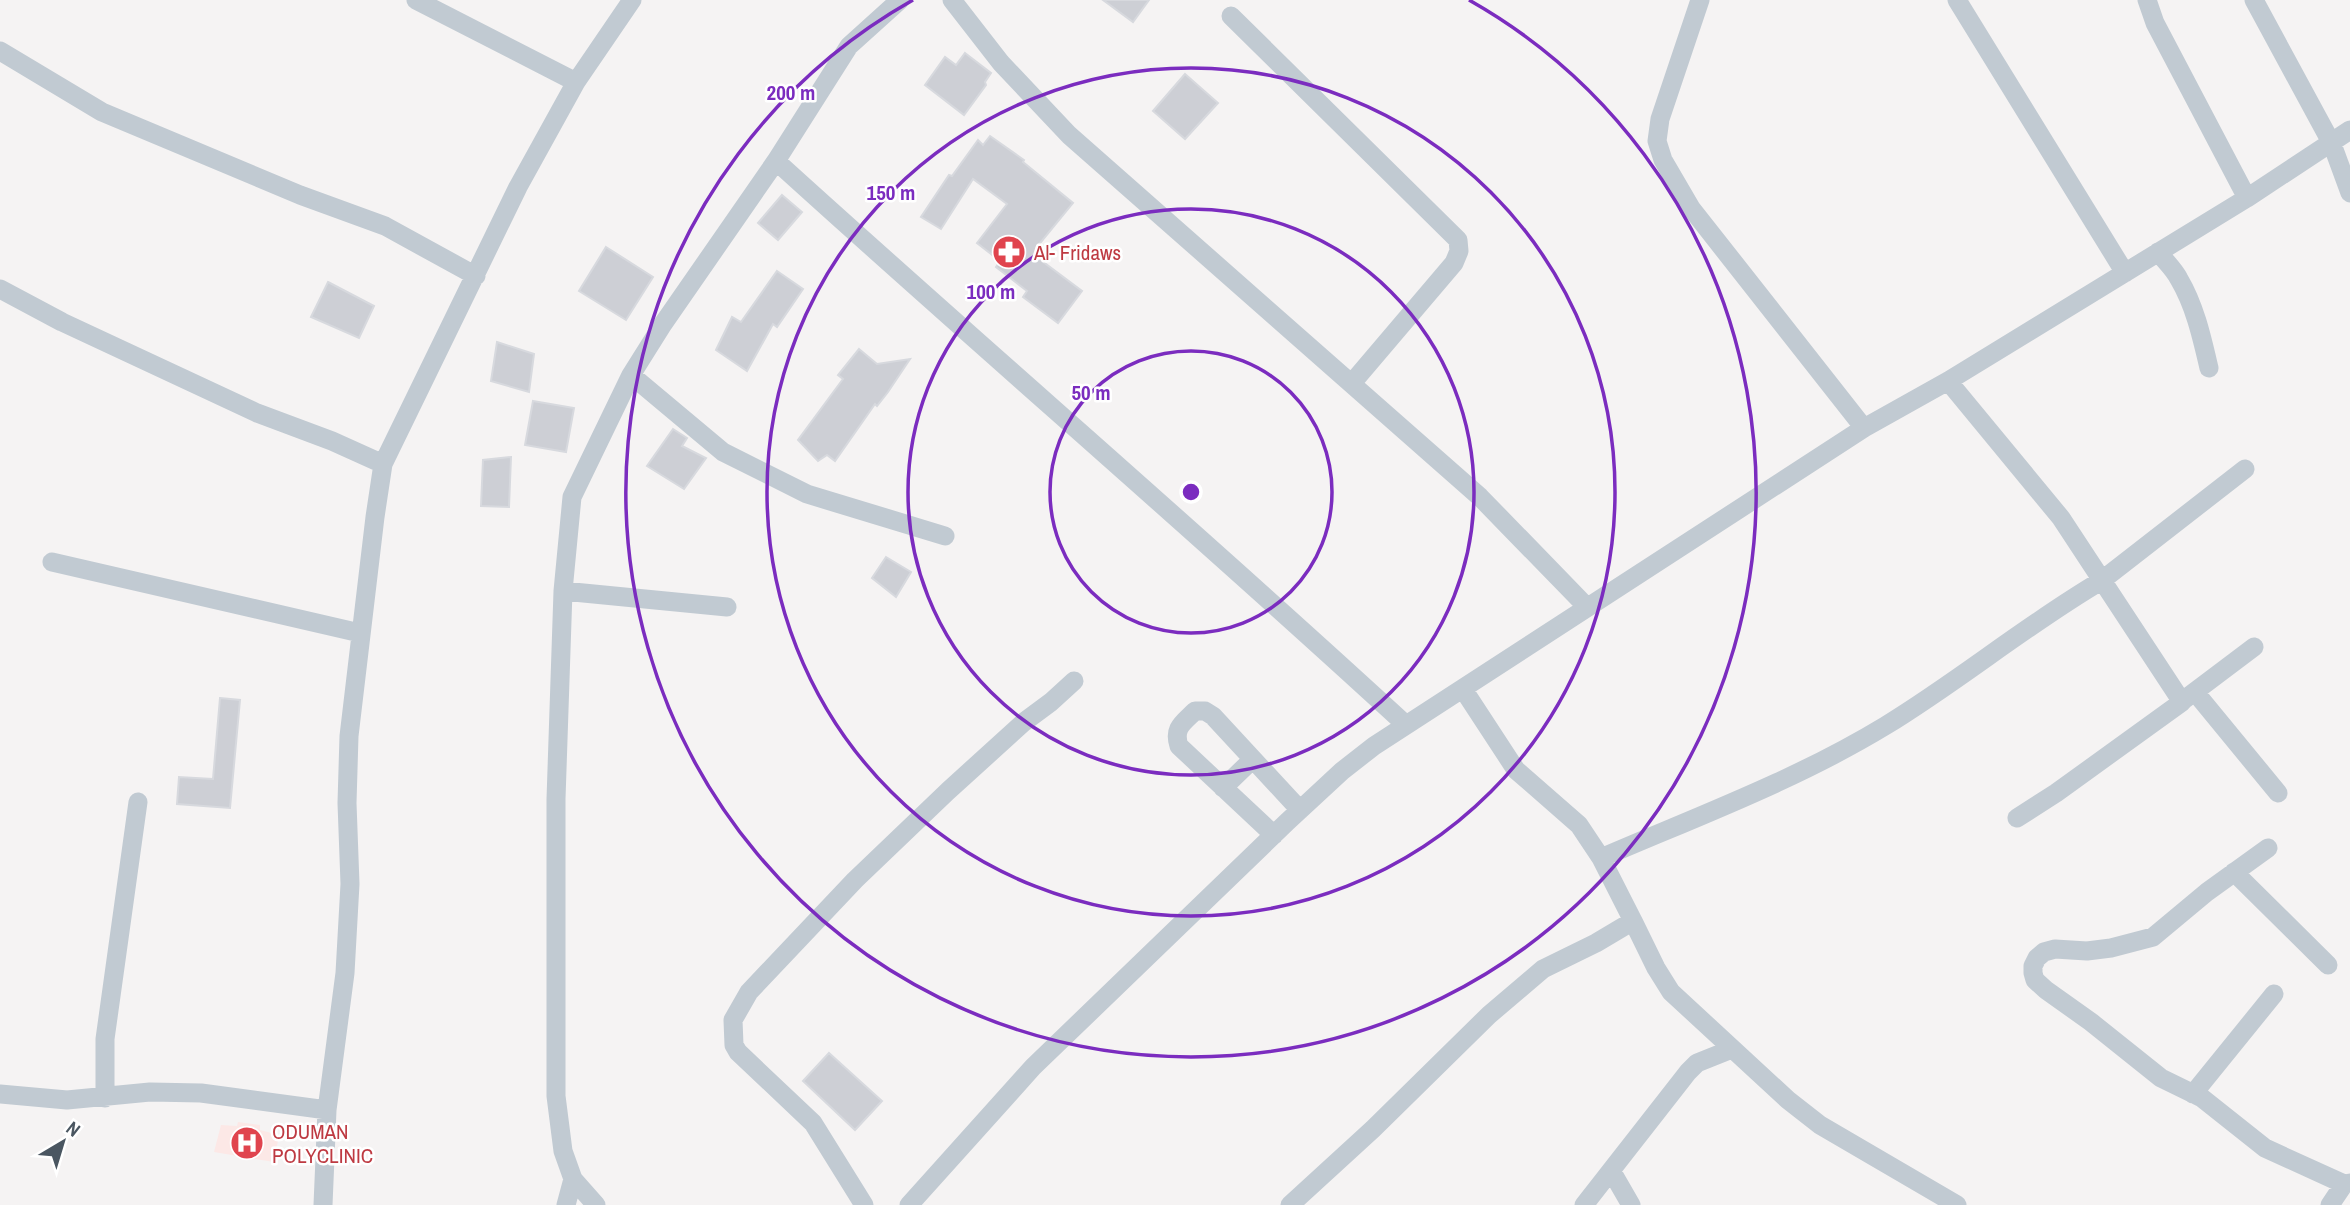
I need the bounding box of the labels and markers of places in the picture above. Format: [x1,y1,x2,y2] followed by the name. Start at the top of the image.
[990,233,1028,271] pharmacy icon: Al- Fridaws
[1033,238,1121,267] place label: Al- Fridaws
[1179,480,1203,504] centre of rings
[272,1117,373,1170] place label: ODUMAN POLYCLINIC
[228,1124,266,1162] hospital icon: ODUMAN POLYCLINIC

